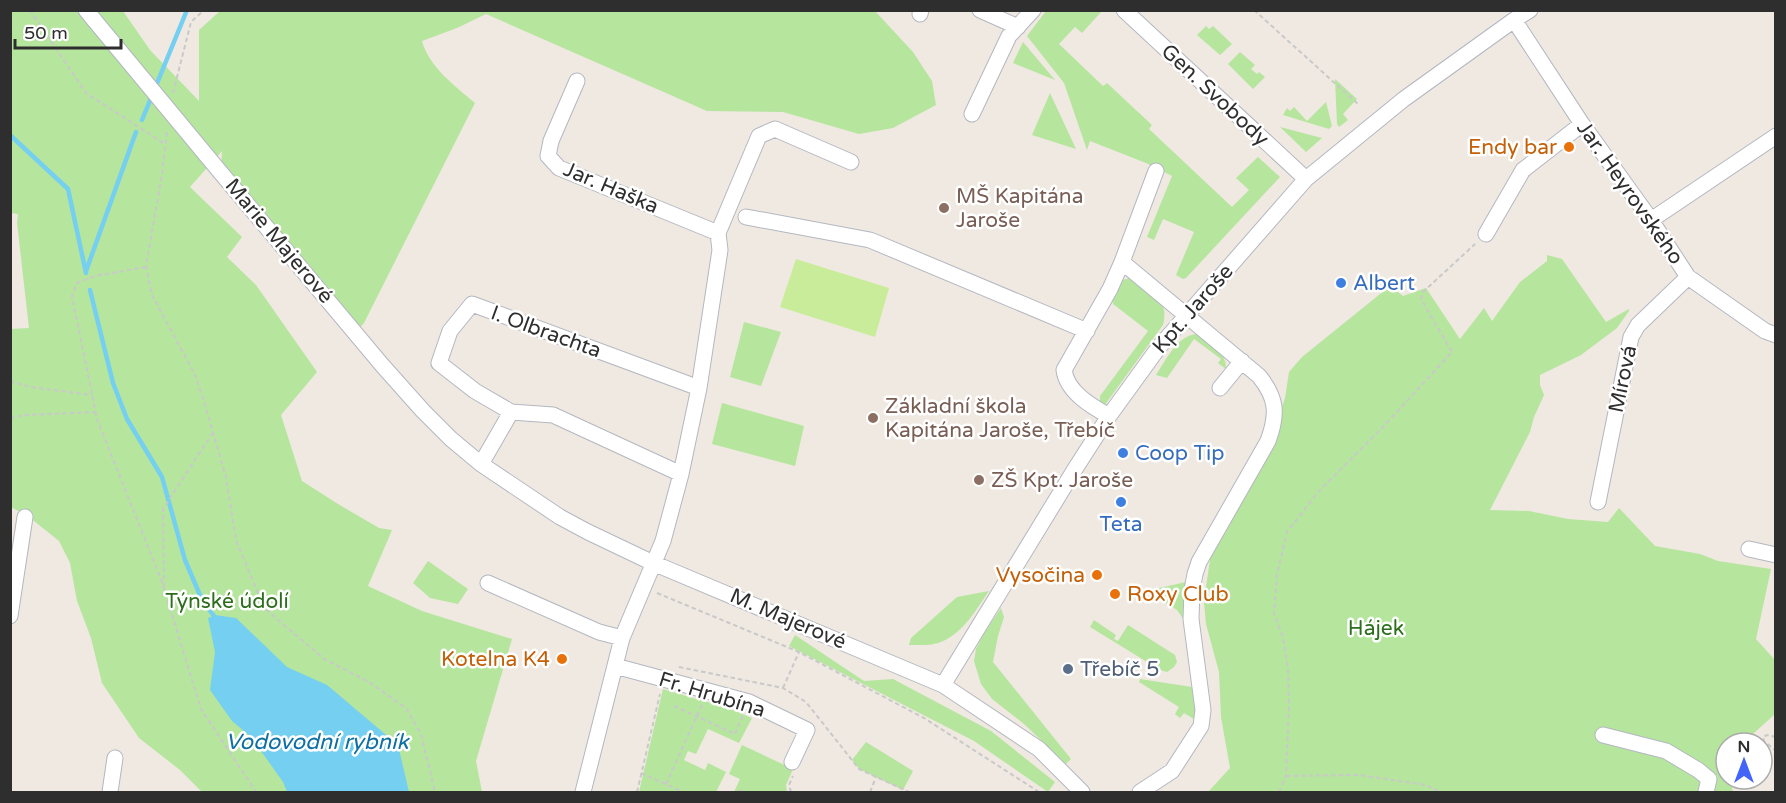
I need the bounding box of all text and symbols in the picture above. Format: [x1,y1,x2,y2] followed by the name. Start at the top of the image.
[15,12,122,50] scale bar
[24,22,68,44] text: 50 m
[1156,39,1274,151] street label: Gen. Svobody
[1571,117,1689,269] street label: Jar. Heyrovského
[1468,135,1557,160] place label: Endy bar
[1562,140,1576,154] marker: Endy bar
[560,157,662,219] street label: Jar. Haška
[220,174,339,309] street label: Marie Majerové
[956,184,1083,233] place label: MŠ Kapitána Jaroše
[937,201,951,215] marker: MŠ Kapitána Jaroše
[1147,259,1239,359] street label: Kpt. Jaroše
[1353,271,1415,296] place label: Albert
[1334,276,1348,290] marker: Albert
[487,300,605,364] street label: I. Olbrachta
[1604,343,1642,415] street label: Mírová
[885,394,1115,443] place label: Základní škola Kapitána Jaroše, Třebíč
[866,411,880,425] marker: Základní škola Kapitána Jaroše, Třebíč
[1135,441,1225,466] place label: Coop Tip
[1116,446,1130,460] marker: Coop Tip
[991,468,1133,493] place label: ZŠ Kpt. Jaroše
[972,473,986,487] marker: ZŠ Kpt. Jaroše
[1114,495,1128,509] marker: Teta
[1099,512,1143,537] place label: Teta
[996,563,1085,588] place label: Vysočina
[1090,568,1104,582] marker: Vysočina
[1127,582,1229,607] place label: Roxy Club
[726,583,850,655] street label: M. Majerové
[1108,587,1122,601] marker: Roxy Club
[165,589,289,614] park label: Týnské údolí
[1348,616,1404,641] park label: Hájek
[441,647,550,672] place label: Kotelna K4
[555,652,569,666] marker: Kotelna K4
[1080,657,1159,682] place label: Třebíč 5
[1061,662,1075,676] marker: Třebíč 5
[656,667,768,723] street label: Fr. Hrubína
[226,729,410,755] water label: Vodovodní rybník
[1714,731,1774,791] north arrow
[1738,737,1750,757] text: N

